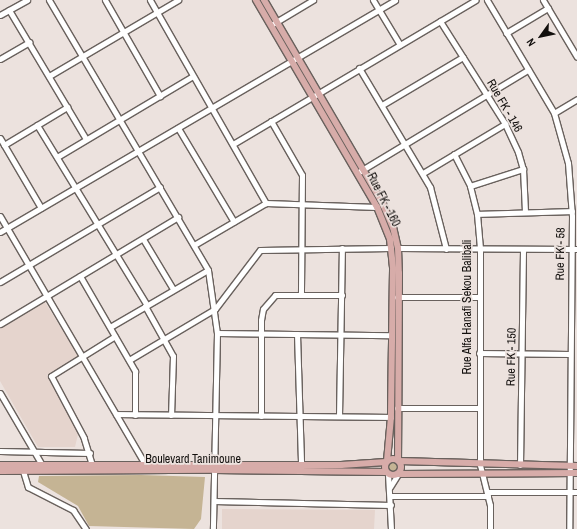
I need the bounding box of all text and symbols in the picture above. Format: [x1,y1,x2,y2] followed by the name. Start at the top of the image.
[521,16,561,56] north arrow
[523,36,539,49] text: N
[483,77,525,135] street label: Rue FK - 146
[363,171,403,229] street label: Rue FK - 160
[553,227,569,281] street label: Rue FK - 58
[461,239,475,375] street label: Rue Alfa Hanafi Sekou Balibali
[504,328,520,386] street label: Rue FK - 150
[145,453,241,467] street label: Boulevard Tanimoune

